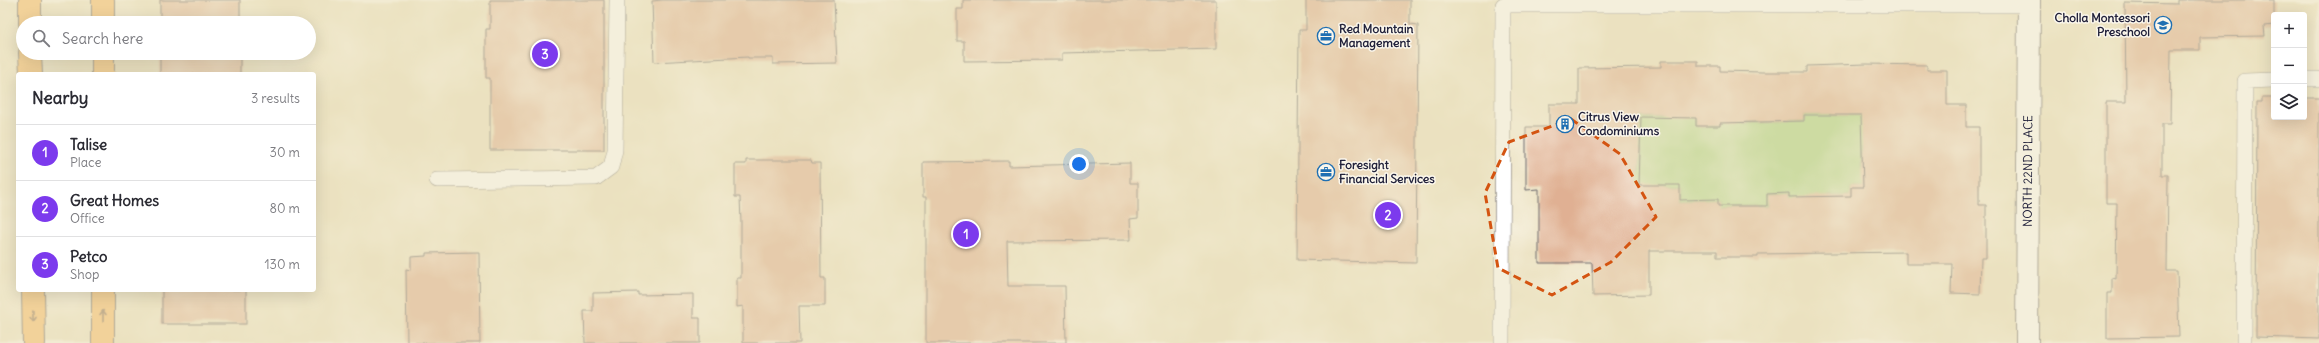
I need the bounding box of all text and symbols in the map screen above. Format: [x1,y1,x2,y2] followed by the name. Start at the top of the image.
[2055,10,2150,39] place label: Cholla Montessori Preschool
[2271,12,2307,120] map controls
[2271,12,2307,48] button: +
[2153,15,2173,35] school or university icon: Cholla Montessori Preschool
[16,16,316,60] search box
[1339,21,1414,51] place label: Red Mountain Management
[1316,26,1336,46] office icon: Red Mountain Management
[30,27,52,49] icon: search
[62,29,143,48] text: Search here
[532,39,558,69] pin: 3
[2271,48,2307,84] button: −
[2271,84,2307,120] button: layers
[32,87,88,109] text: Nearby
[251,90,300,107] text: 3 results
[1578,109,1660,138] place label: Citrus View Condominiums
[1555,114,1575,134] building icon: Citrus View Condominiums
[2020,115,2035,227] street label: NORTH 22ND PLACE
[70,135,107,154] text: Talise
[42,144,48,161] text: 1
[270,144,300,161] text: 30 m
[70,154,101,171] text: Place
[1069,154,1089,174] your location
[1339,157,1435,186] place label: Foresight Financial Services
[1316,162,1336,182] office icon: Foresight Financial Services
[70,191,159,210] text: Great Homes
[41,200,49,217] text: 2
[269,200,300,217] text: 80 m
[1375,200,1401,230] pin: 2
[70,210,105,227] text: Office
[953,219,979,249] pin: 1
[70,247,108,266] text: Petco
[41,256,49,273] text: 3
[264,256,300,273] text: 130 m
[70,266,99,283] text: Shop
[30,310,37,323] one-way arrow
[99,311,107,324] one-way arrow

